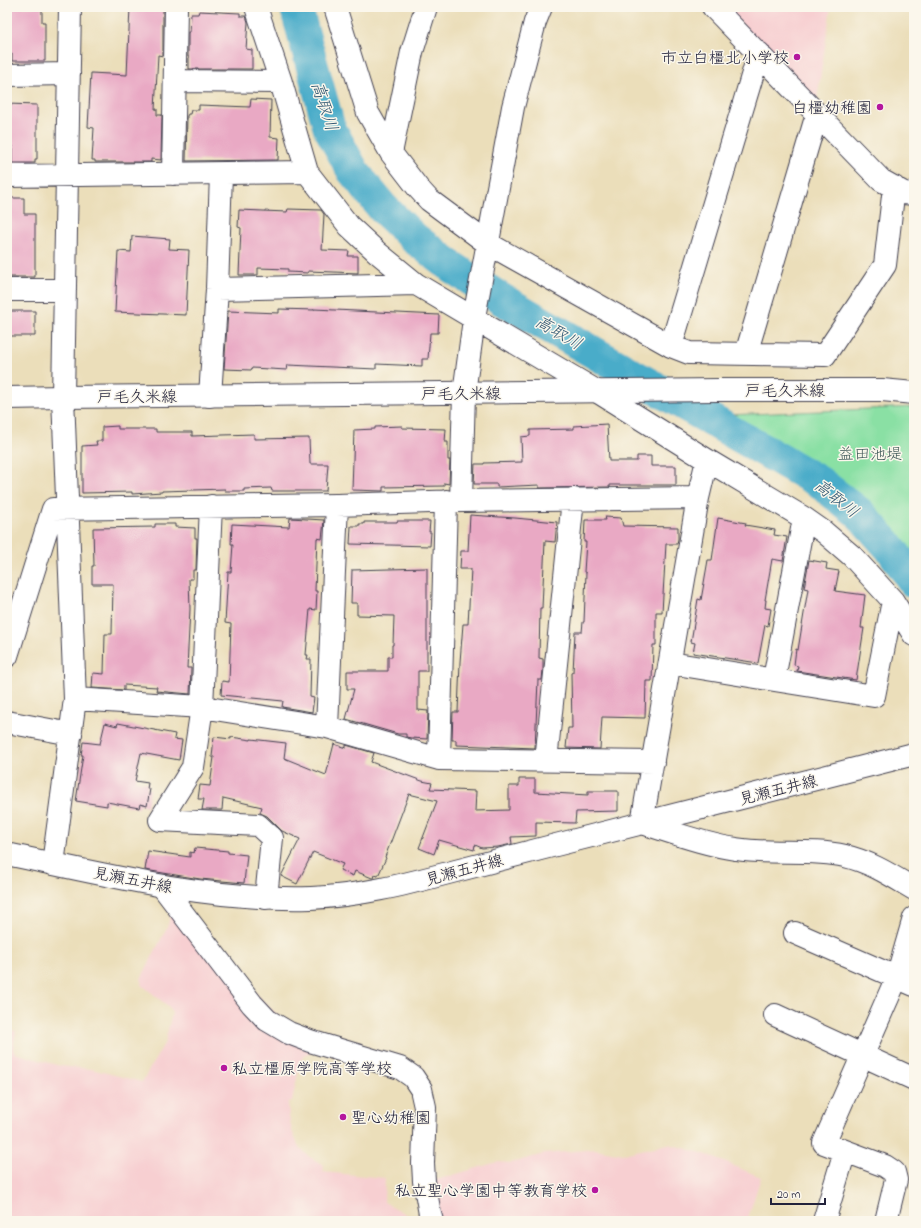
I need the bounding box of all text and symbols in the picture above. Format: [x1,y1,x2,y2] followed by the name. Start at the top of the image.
[661,47,789,71] place label: 市立白橿北小学校
[792,52,802,62] marker: 市立白橿北小学校
[304,78,343,135] water label: 高取川
[792,97,872,121] place label: 白橿幼稚園
[875,102,885,112] marker: 白橿幼稚園
[530,310,587,357] water label: 高取川
[745,380,825,404] street label: 戸毛久米線
[421,383,501,407] street label: 戸毛久米線
[97,386,177,410] street label: 戸毛久米線
[838,443,902,467] park label: 益田池堤
[808,474,864,525] water label: 高取川
[737,770,820,812] street label: 見瀬五井線
[423,849,506,893] street label: 見瀬五井線
[91,862,174,900] street label: 見瀬五井線
[232,1058,392,1082] place label: 私立橿原学院高等学校
[219,1063,229,1073] marker: 私立橿原学院高等学校
[351,1107,431,1131] place label: 聖心幼稚園
[338,1112,348,1122] marker: 聖心幼稚園
[395,1180,587,1204] place label: 私立聖心学園中等教育学校
[771,1180,825,1206] scale bar
[590,1185,600,1195] marker: 私立聖心学園中等教育学校
[777,1186,800,1204] text: 20 m

